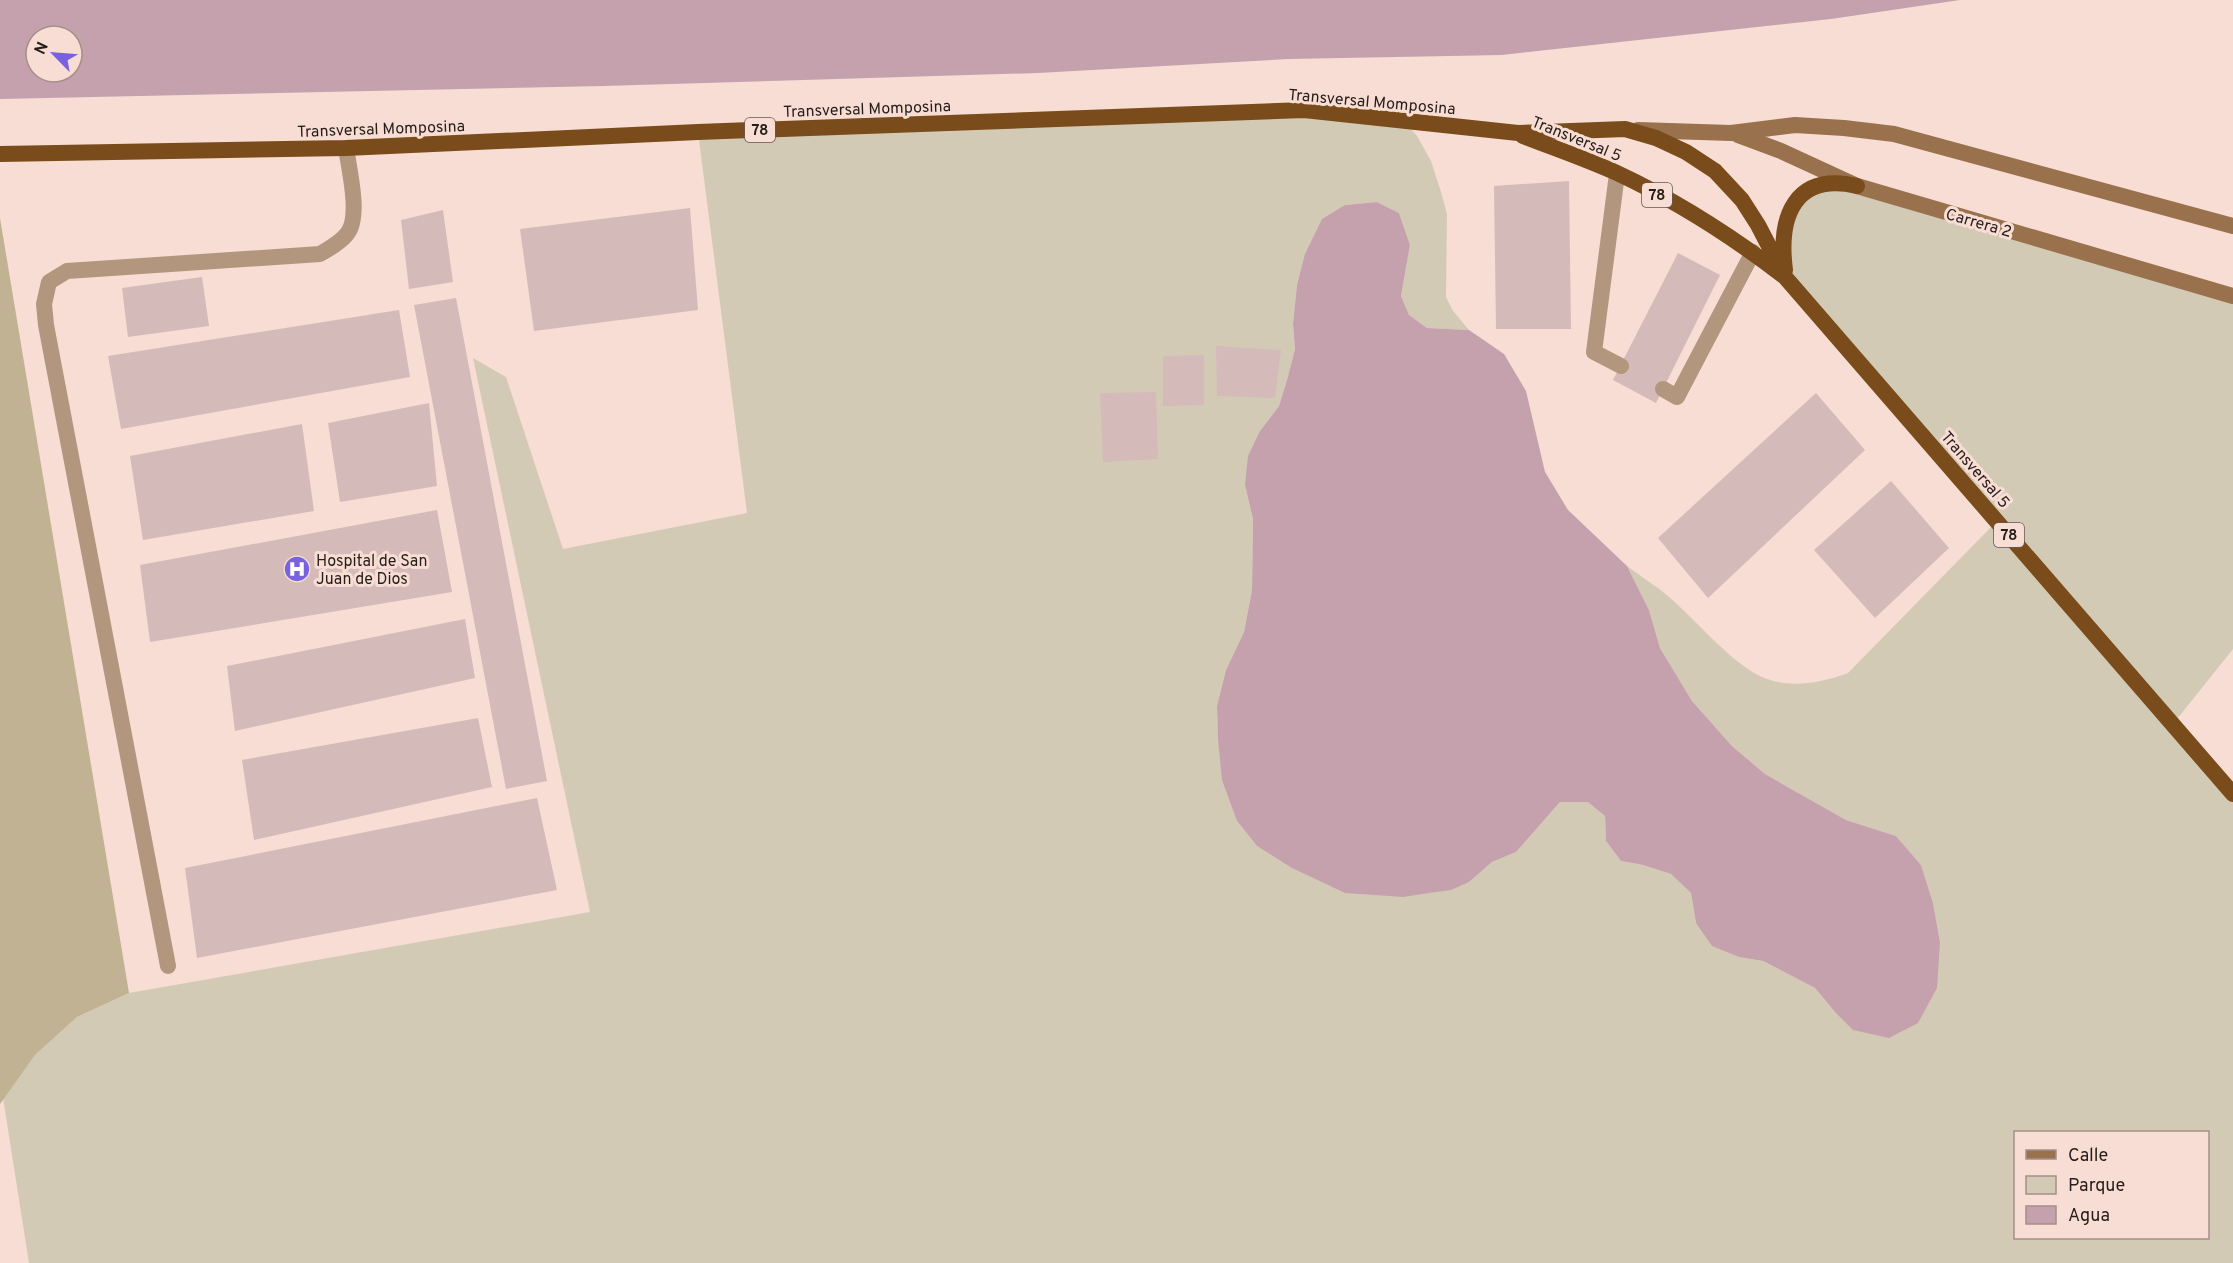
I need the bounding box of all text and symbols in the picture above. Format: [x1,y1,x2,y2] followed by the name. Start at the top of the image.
[24,24,84,84] north arrow
[31,39,54,58] text: N
[1287,86,1456,120] street label: Transversal Momposina
[783,97,951,123] street label: Transversal Momposina
[1528,113,1624,167] street label: Transversal 5
[297,117,465,143] street label: Transversal Momposina
[745,118,775,142] road number: 78
[1642,183,1672,207] road number: 78
[1943,205,2014,243] street label: Carrera 2
[1936,428,2013,513] street label: Transversal 5
[1994,523,2024,547] road number: 78
[316,552,427,590] place label: Hospital de San Juan de Dios
[282,554,312,584] hospital icon: Hospital de San Juan de Dios
[2014,1131,2209,1239] legend
[2068,1145,2108,1168] text: Calle
[2068,1175,2125,1198] text: Parque
[2068,1205,2110,1228] text: Agua

